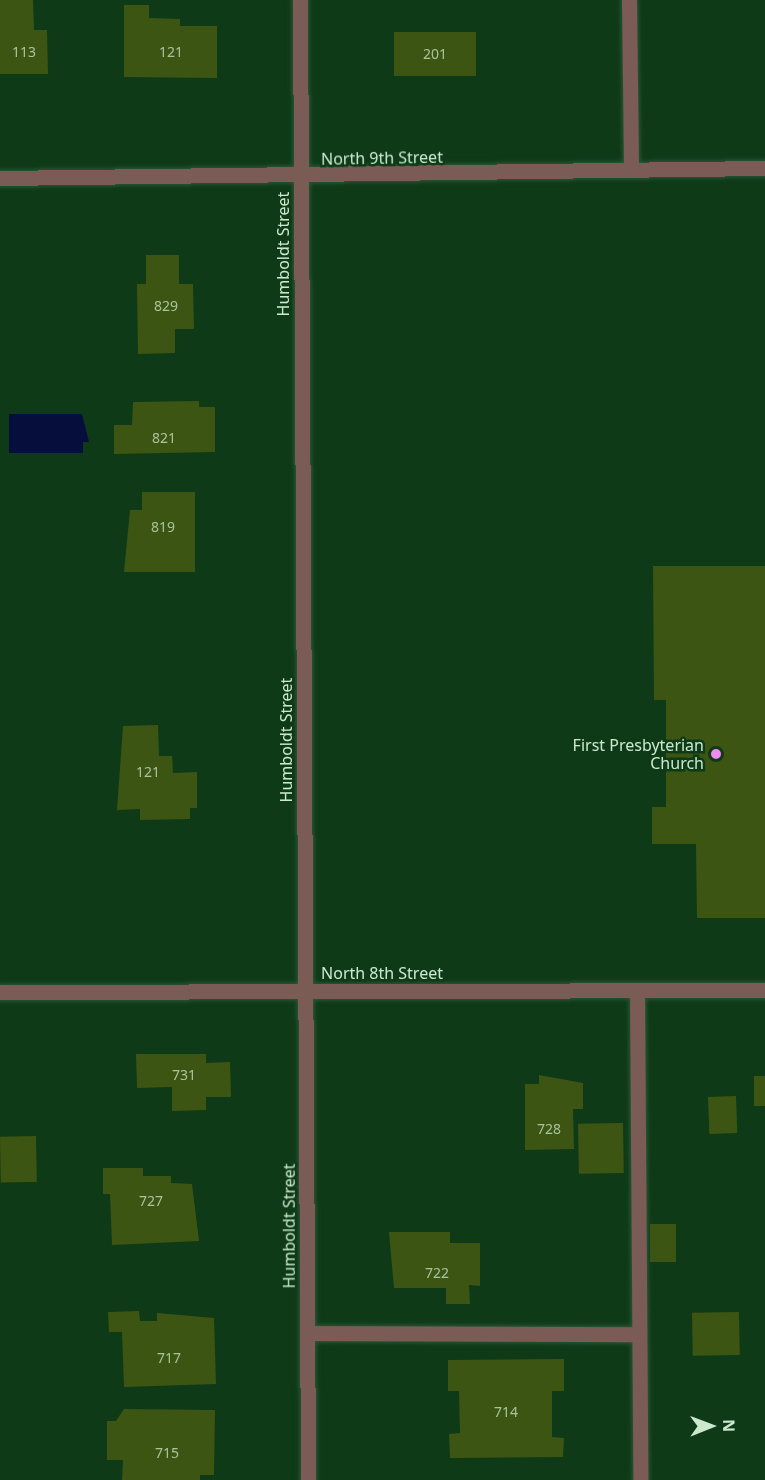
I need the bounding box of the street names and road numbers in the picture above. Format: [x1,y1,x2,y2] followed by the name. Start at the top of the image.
[321,147,443,169] street label: North 9th Street
[273,192,293,316] street label: Humboldt Street
[276,678,296,802] street label: Humboldt Street
[321,963,443,983] street label: North 8th Street
[279,1164,299,1288] street label: Humboldt Street

